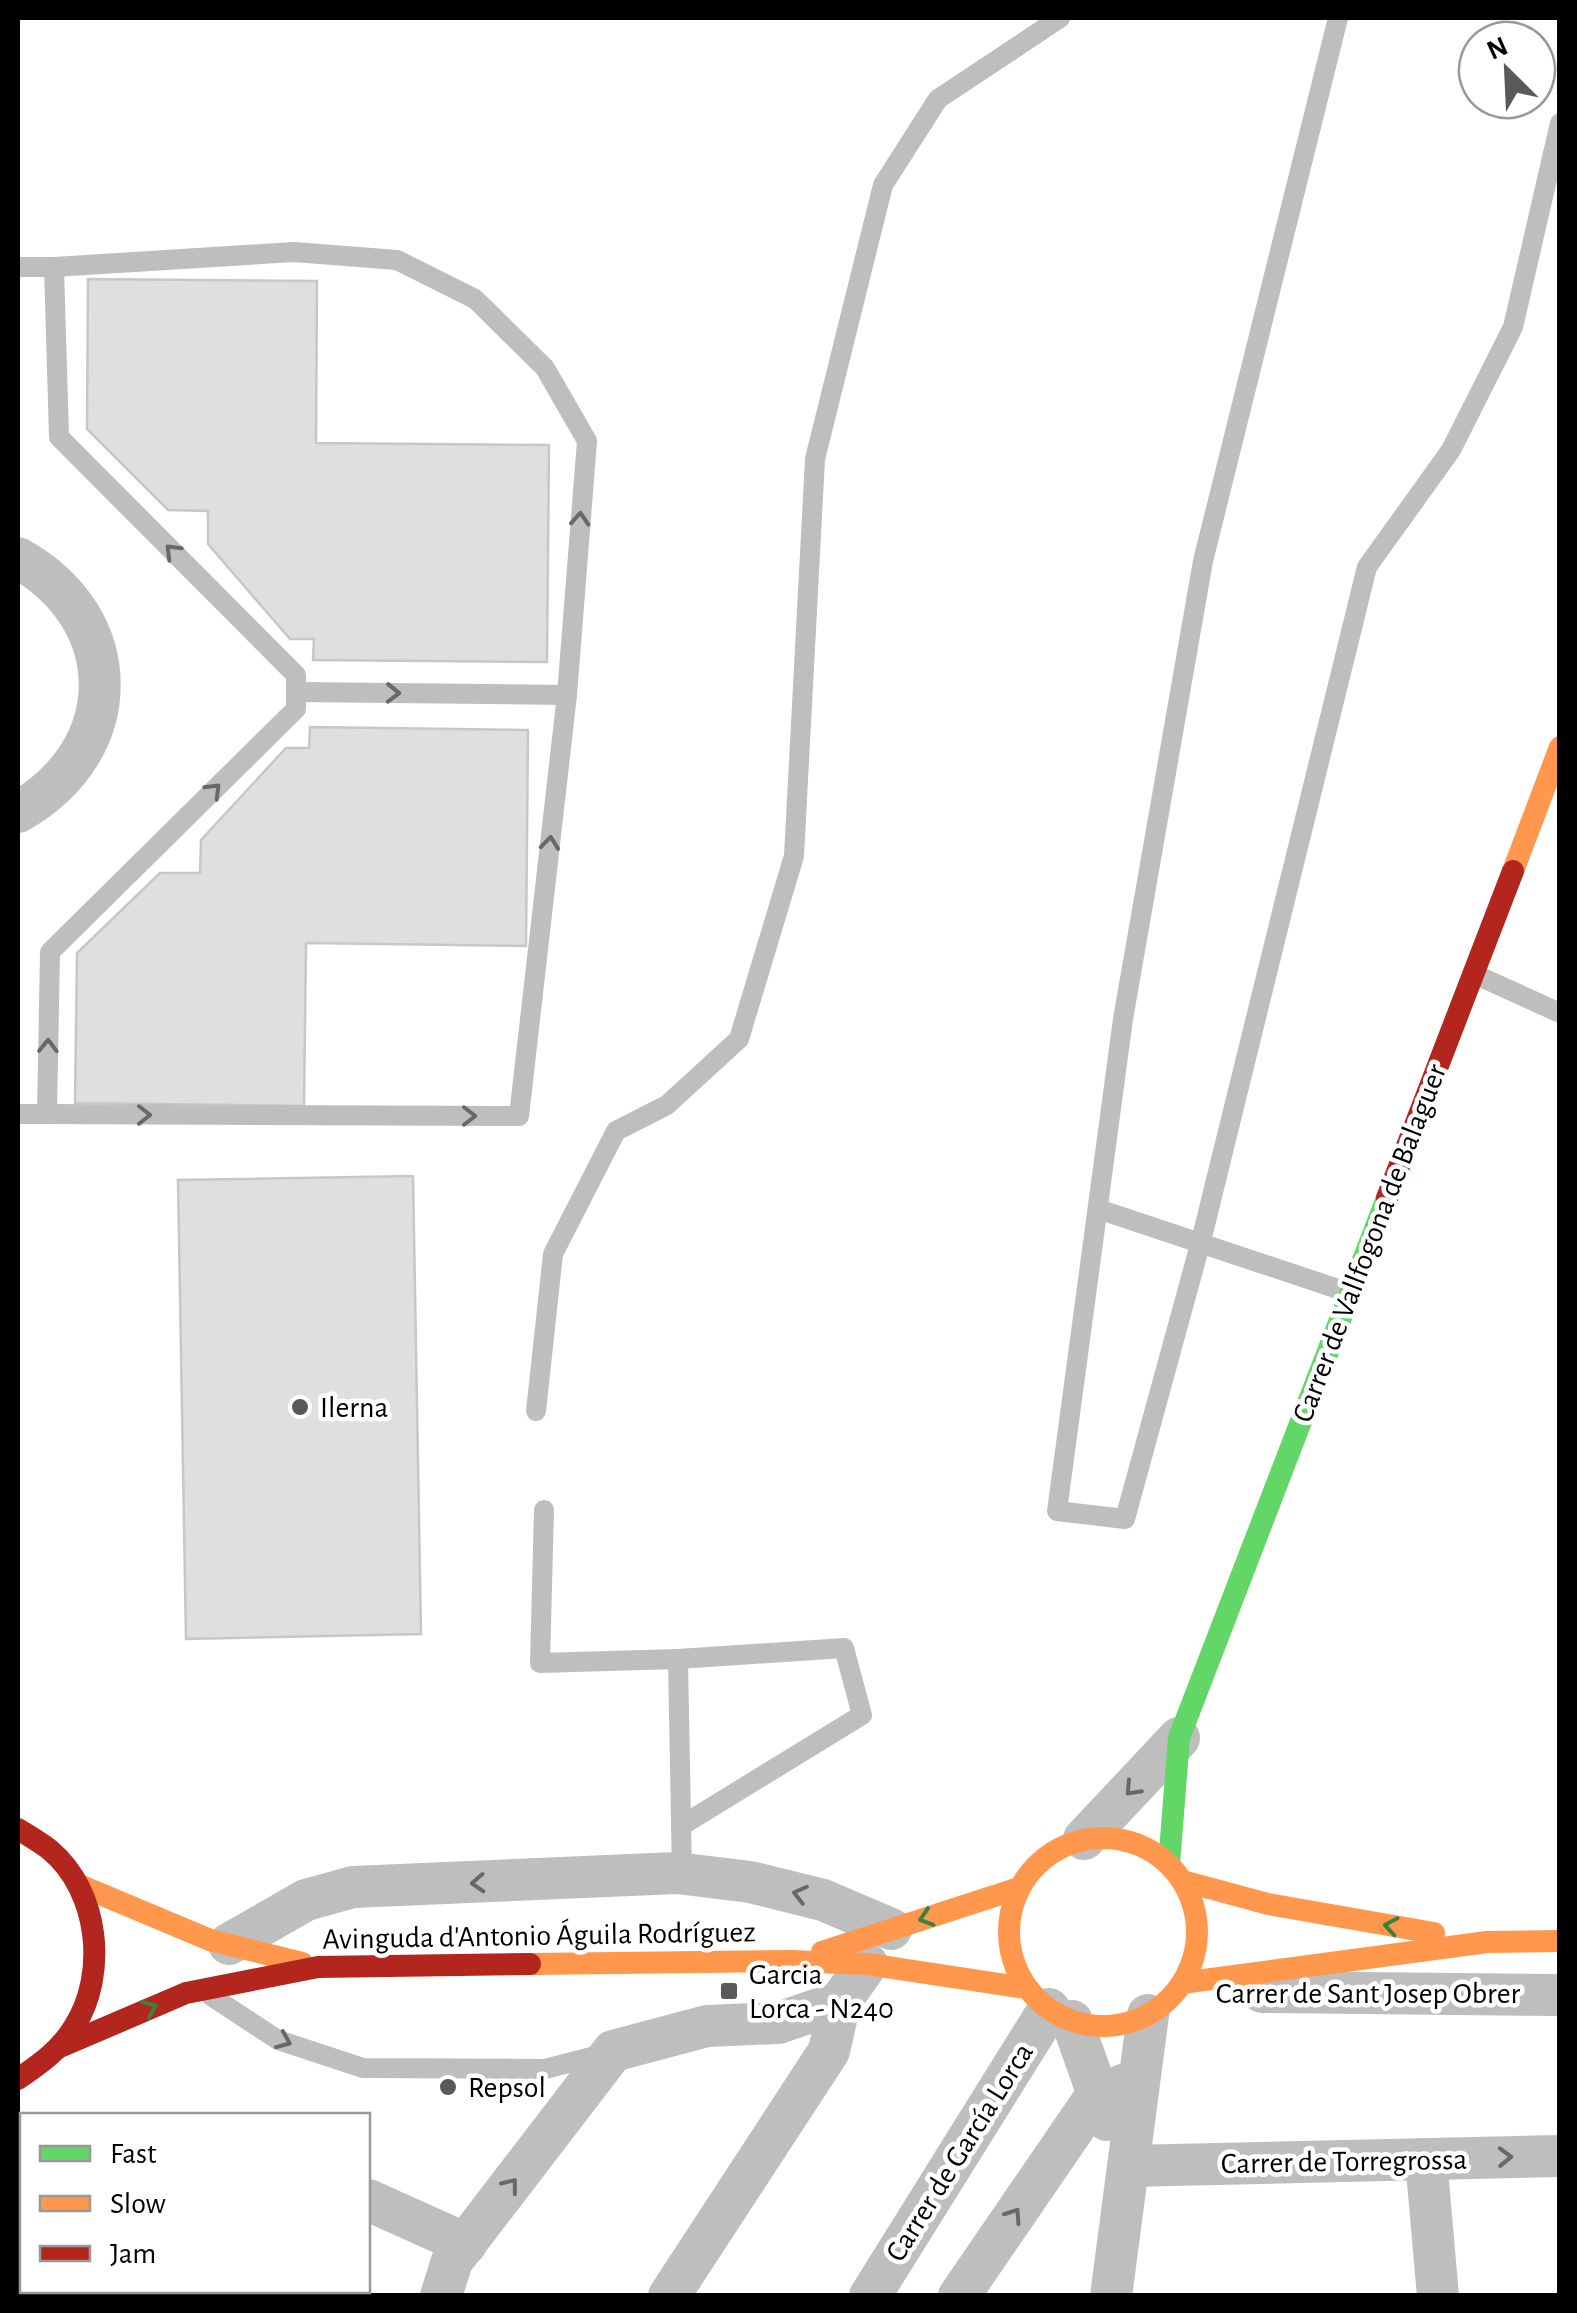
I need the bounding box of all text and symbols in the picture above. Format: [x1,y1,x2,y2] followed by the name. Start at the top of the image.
[1457,20,1557,120] north arrow
[1483,32,1512,66] text: N
[569,511,591,527] one-way arrow
[166,544,184,562] one-way arrow
[386,682,402,704] one-way arrow
[202,784,220,802] one-way arrow
[539,835,560,851] one-way arrow
[37,1038,59,1054] one-way arrow
[1288,1060,1452,1427] street label: Carrer de Vallfogona de Balaguer
[138,1104,153,1126] one-way arrow
[462,1105,478,1127] one-way arrow
[320,1393,388,1423] place label: Ilerna
[289,1396,311,1418] marker: Ilerna
[1126,1777,1144,1796] one-way arrow
[469,1872,485,1893] one-way arrow
[792,1885,809,1906] one-way arrow
[919,1906,936,1926] one-way arrow
[322,1915,756,1955] street label: Avinguda d'Antonio Águila Rodríguez
[1383,1916,1399,1937] one-way arrow
[749,1960,894,2024] place label: Garcia Lorca - N240
[1216,1979,1520,2009] street label: Carrer de Sant Josep Obrer
[718,1980,740,2002] marker: Garcia Lorca - N240
[140,2000,158,2020] one-way arrow
[274,2029,292,2049] one-way arrow
[881,2038,1039,2267] street label: Carrer de García Lorca
[468,2073,546,2103] place label: Repsol
[437,2076,459,2098] marker: Repsol
[20,2113,370,2293] legend
[110,2139,157,2169] text: Fast
[1221,2145,1467,2179] street label: Carrer de Torregrossa
[1498,2146,1514,2167] one-way arrow
[499,2178,517,2196] one-way arrow
[110,2189,166,2219] text: Slow
[1002,2208,1021,2226] one-way arrow
[110,2239,156,2269] text: Jam

